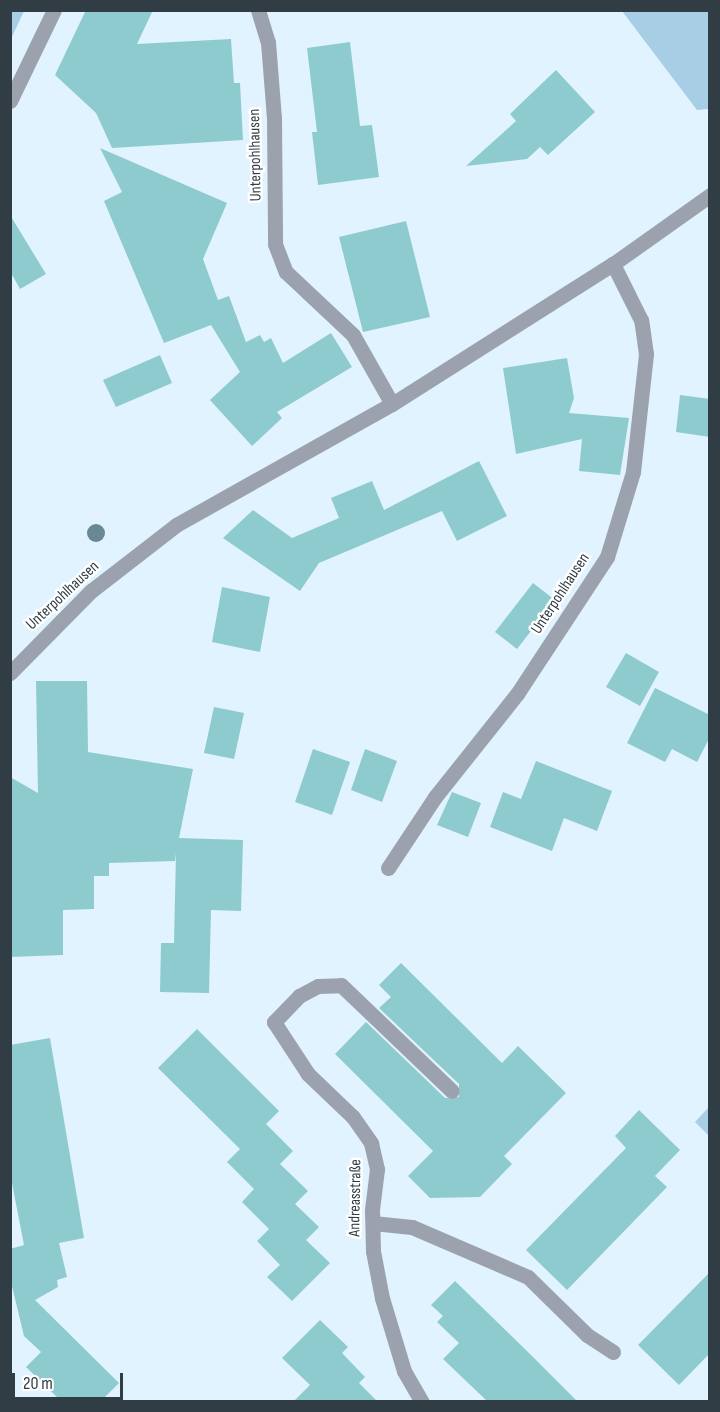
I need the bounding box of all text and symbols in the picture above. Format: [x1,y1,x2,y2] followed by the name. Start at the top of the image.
[246,109,266,201] street label: Unterpohlhausen
[528,550,594,638] street label: Unterpohlhausen
[23,557,103,635] street label: Unterpohlhausen
[346,1159,366,1237] street label: Andreasstraße
[15,1361,126,1399] scale bar
[23,1373,53,1394] text: 20 m

